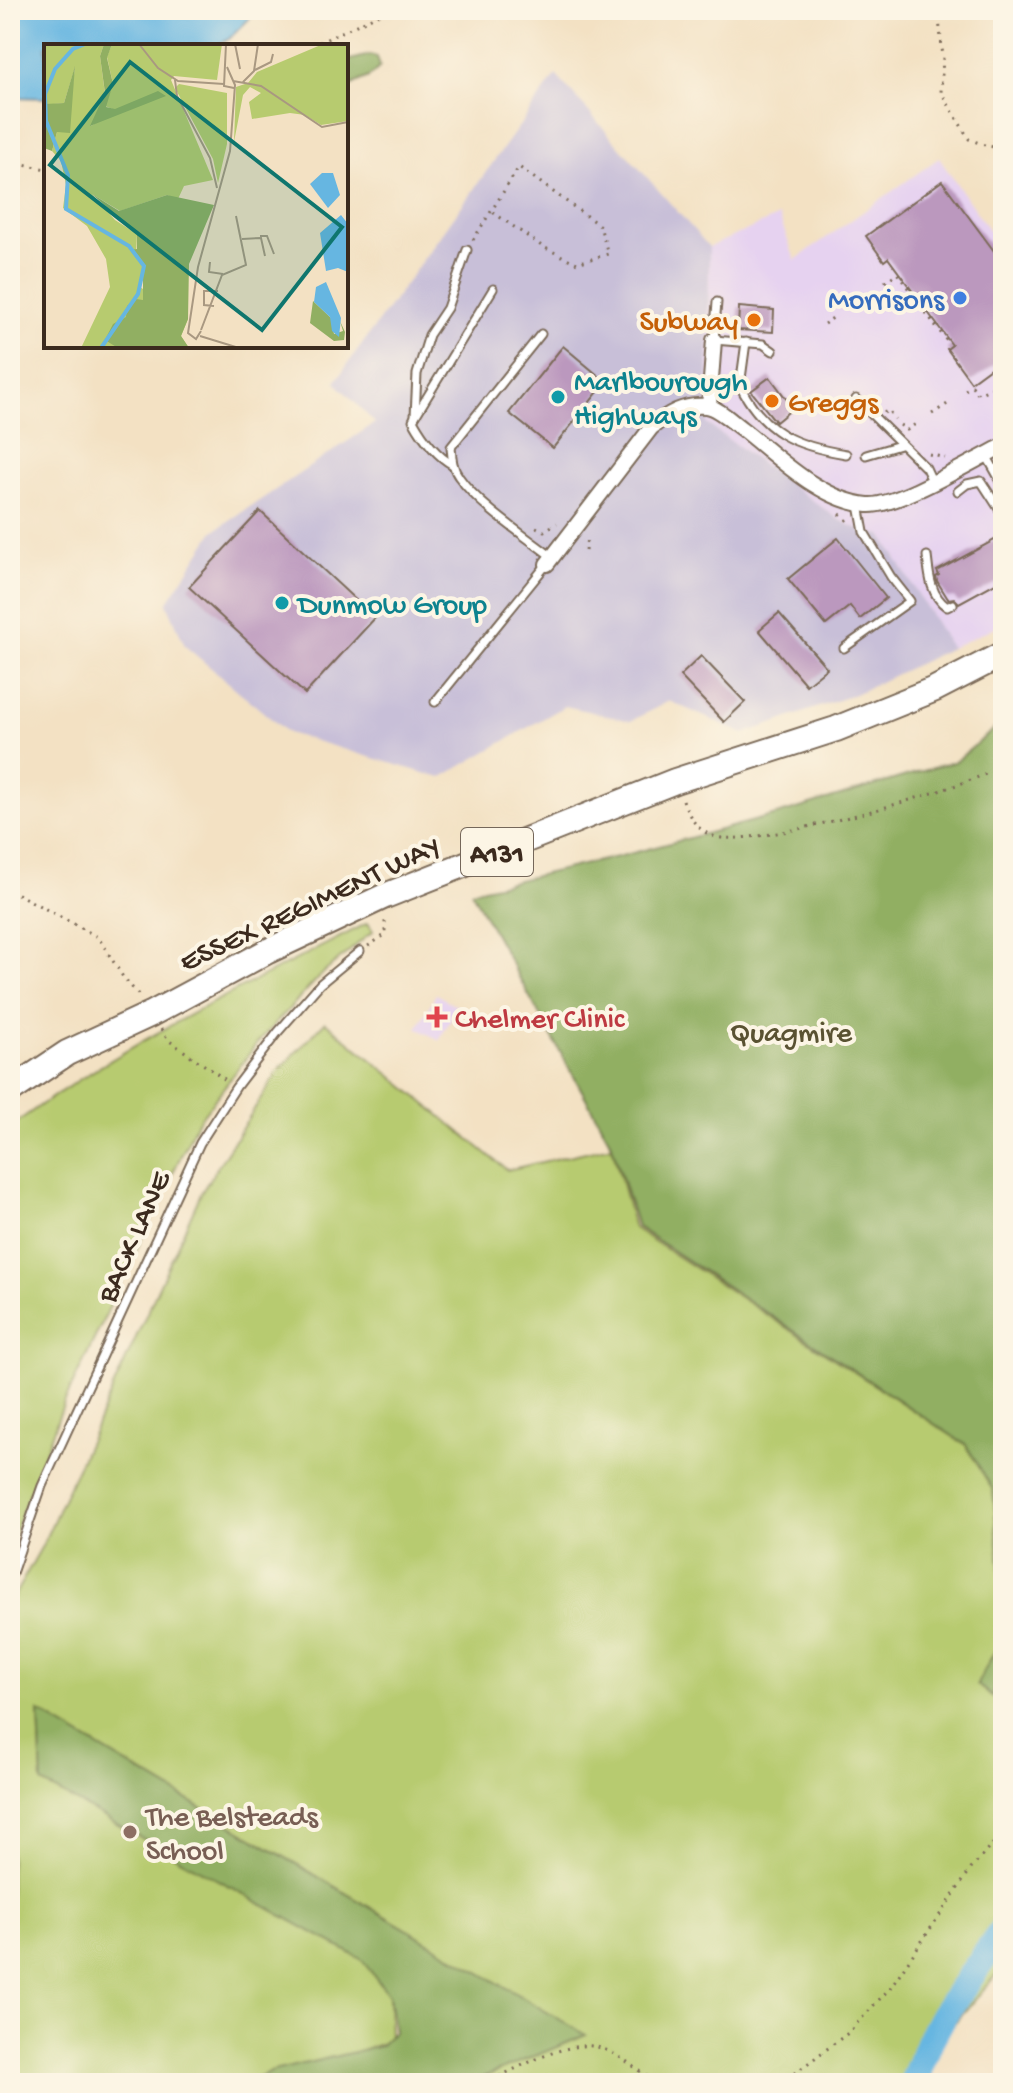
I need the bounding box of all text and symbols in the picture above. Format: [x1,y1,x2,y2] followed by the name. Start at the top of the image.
[44,44,348,348] inset map
[828,285,945,320] place label: Morrisons
[951,289,969,307] marker: Morrisons
[640,307,738,342] place label: Subway
[745,311,763,329] marker: Subway
[574,367,748,436] place label: Marlbourough Highways
[549,388,567,406] marker: Marlbourough Highways
[788,388,879,423] place label: Greggs
[763,392,781,410] marker: Greggs
[296,590,487,625] place label: Dunmow Group
[273,594,291,612] marker: Dunmow Group
[461,828,533,876] road number: A131
[175,830,447,982] street label: ESSEX REGIMENT WAY
[455,1004,626,1039] place label: Chelmer Clinic
[426,1006,448,1028] marker: Chelmer Clinic
[730,1018,852,1053] park label: Quagmire
[91,1166,181,1310] street label: BACK LANE
[144,1802,319,1871] place label: The Belsteads School
[121,1823,139,1841] marker: The Belsteads School

